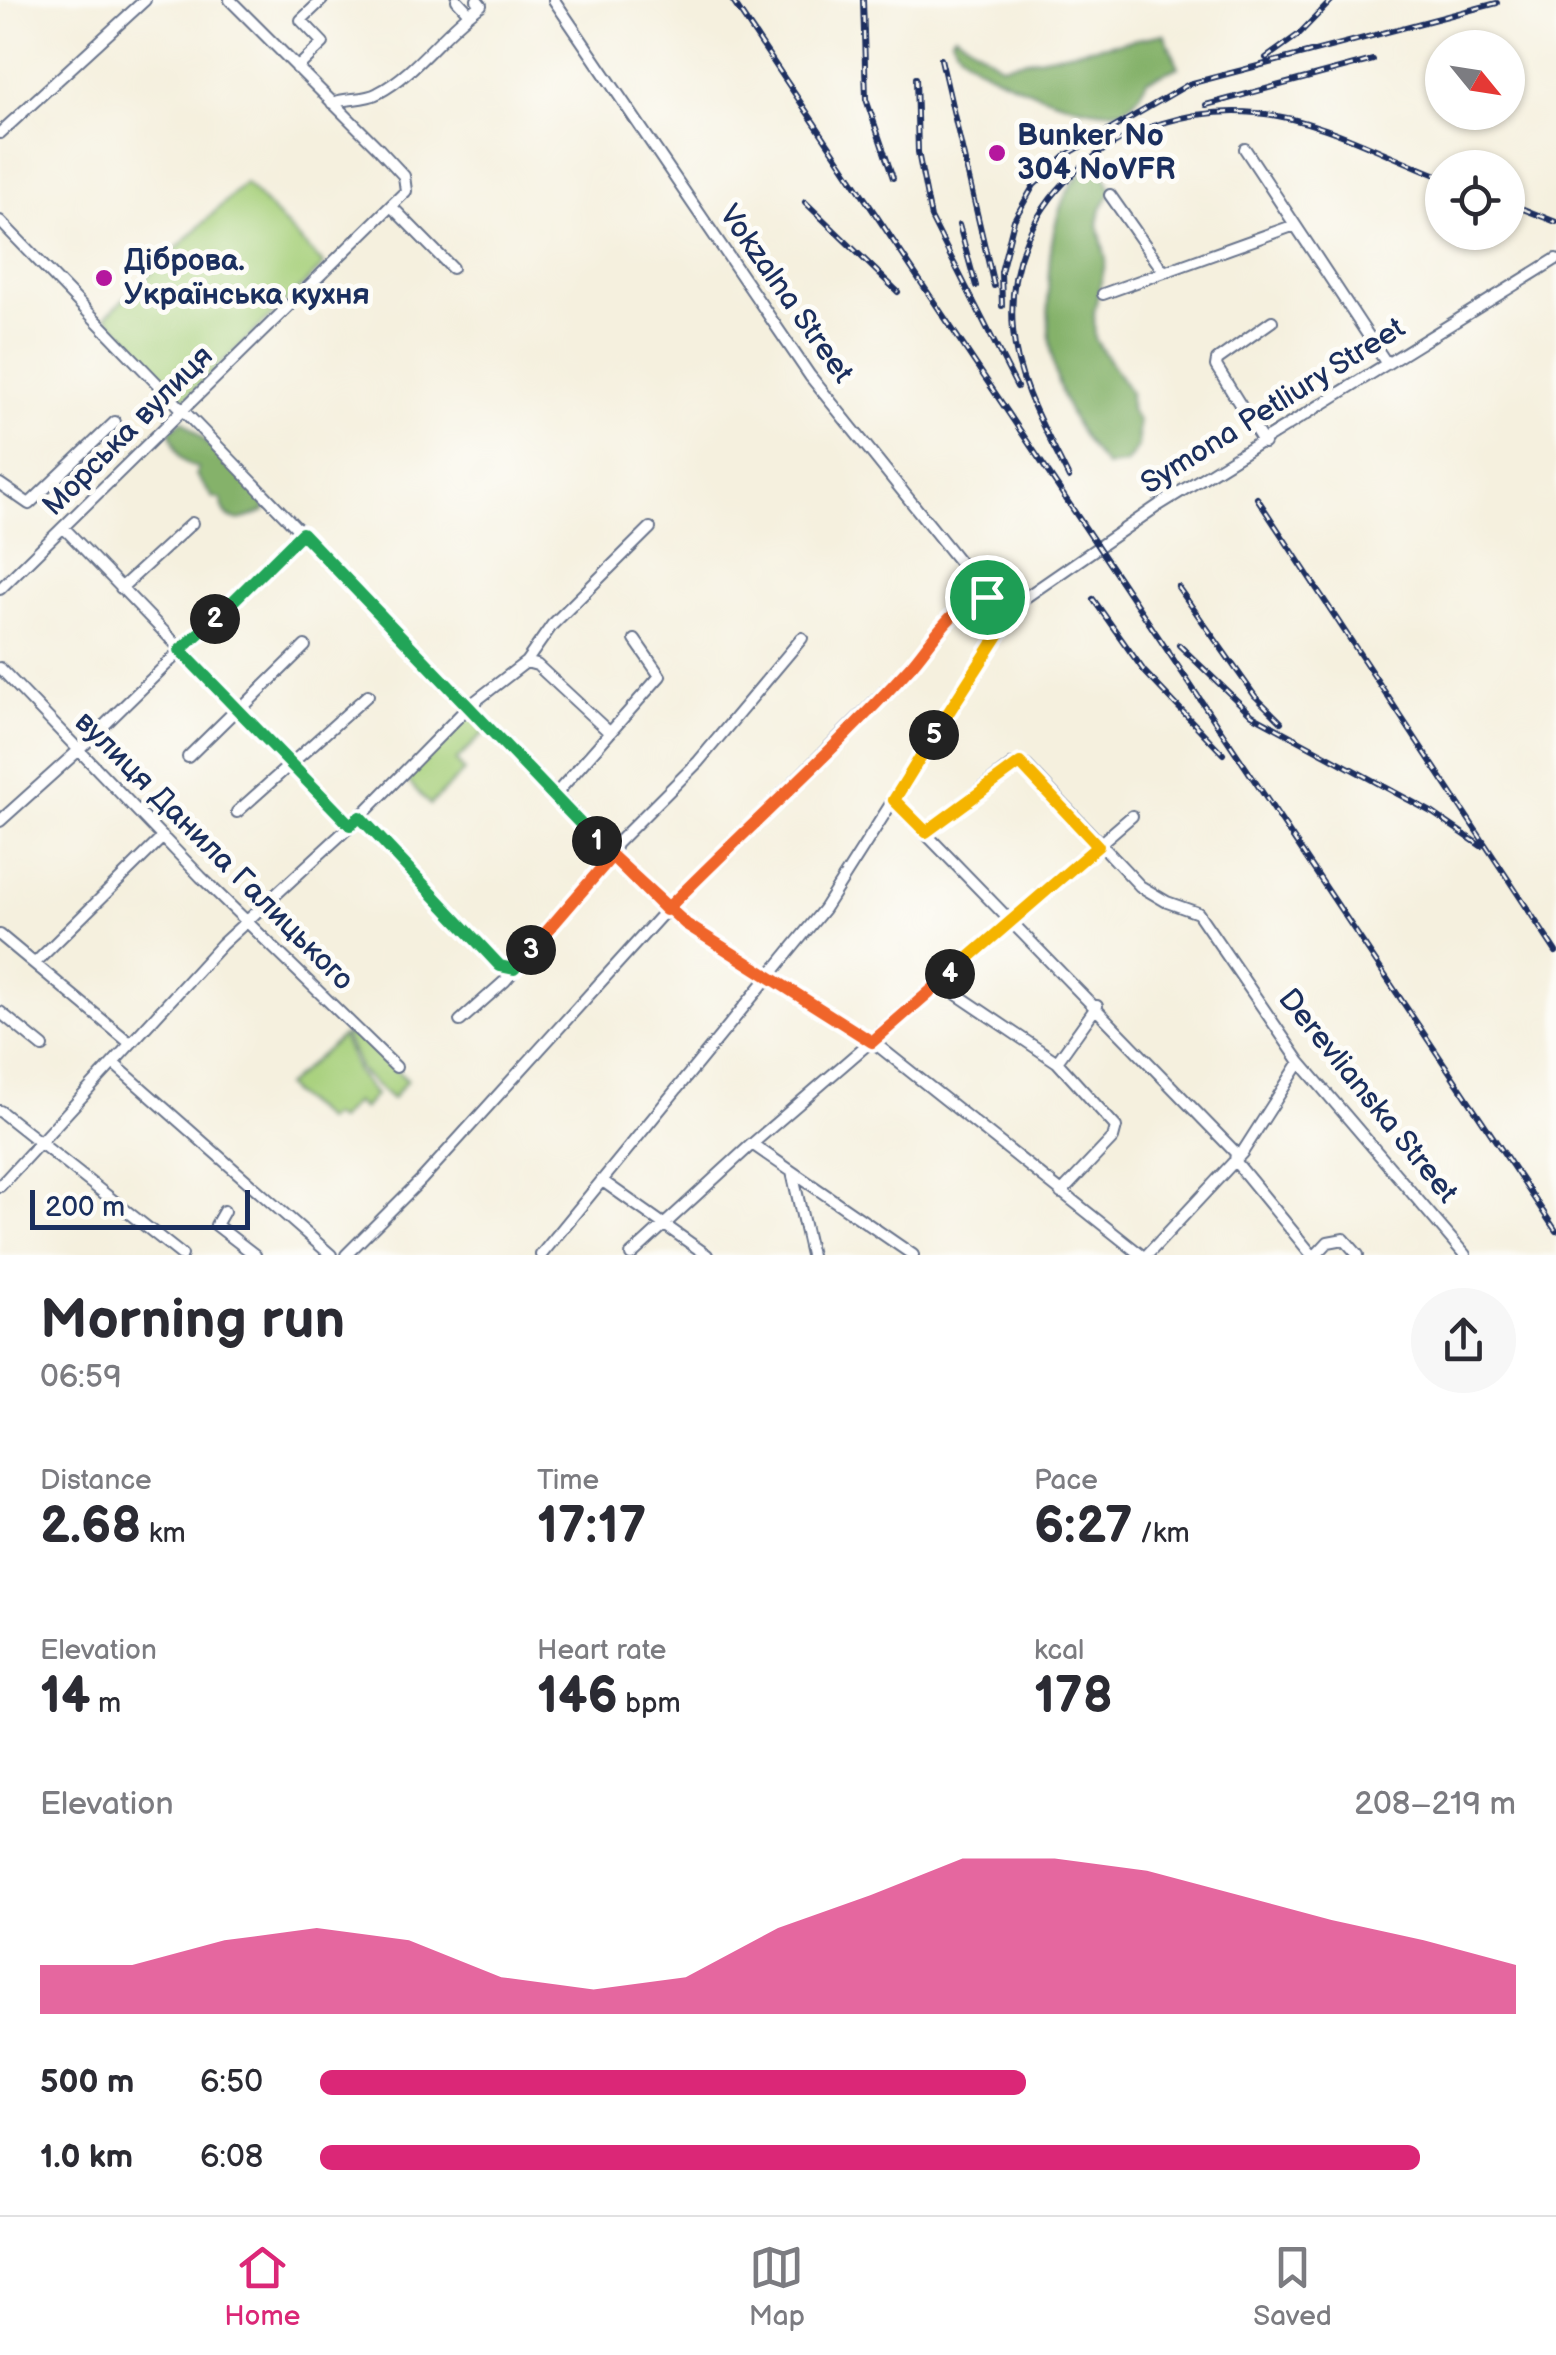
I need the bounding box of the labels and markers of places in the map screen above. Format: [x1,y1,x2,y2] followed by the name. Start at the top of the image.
[1017,118,1175,188] place label: Bunker No 304 NoVFR
[986,142,1008,164] marker: Bunker No 304 NoVFR
[124,243,370,313] place label: Діброва. Українська кухня
[93,267,115,289] marker: Діброва. Українська кухня
[945,555,1030,640] pin
[190,594,240,644] pin: 2
[909,710,959,760] pin: 5
[572,816,622,866] pin: 1
[506,925,556,975] pin: 3
[925,949,975,999] pin: 4

